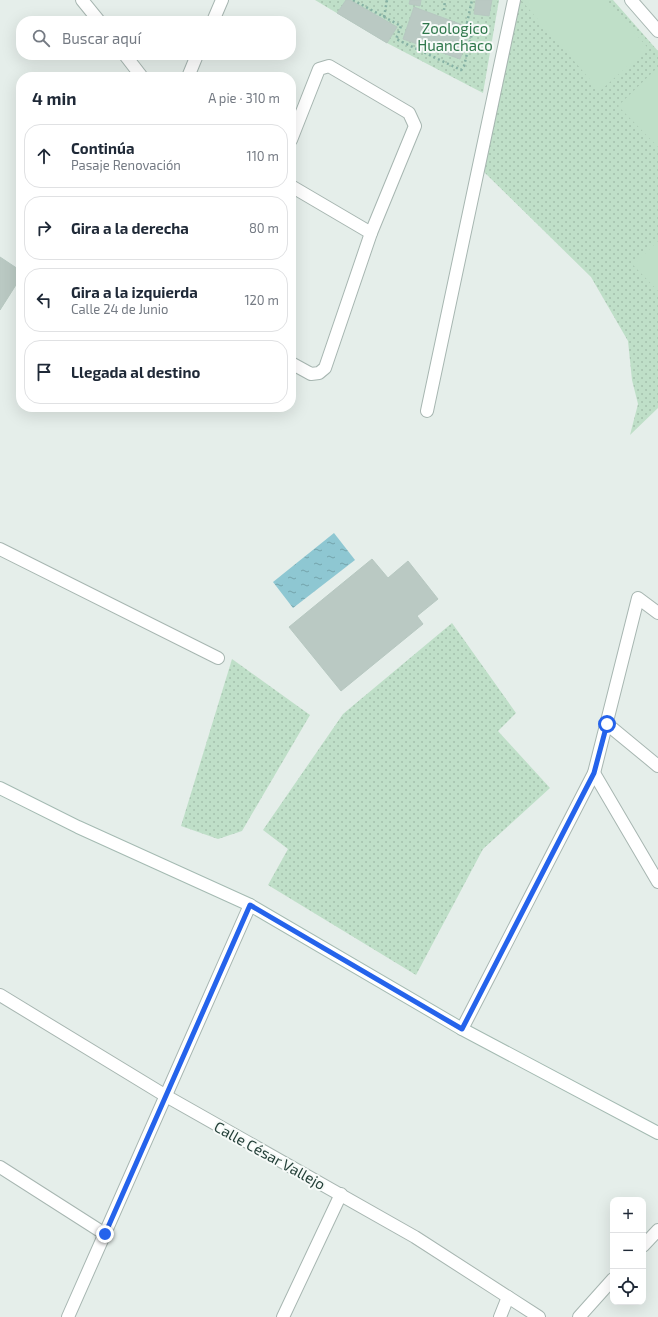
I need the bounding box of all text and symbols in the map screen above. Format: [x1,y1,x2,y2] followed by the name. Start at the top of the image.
[16,16,296,60] search box
[417,19,493,54] park label: Zoologico Huanchaco
[30,27,52,49] icon: search
[62,29,141,47] text: Buscar aquí
[32,88,76,108] text: 4 min
[208,90,280,106] text: A pie · 310 m
[71,139,134,157] text: Continúa
[33,145,55,167] icon: ahead
[247,148,279,164] text: 110 m
[71,157,181,173] text: Pasaje Renovación
[33,217,55,239] icon: right
[71,219,189,237] text: Gira a la derecha
[249,220,279,236] text: 80 m
[71,283,198,301] text: Gira a la izquierda
[33,289,55,311] icon: left
[244,292,279,308] text: 120 m
[71,301,168,317] text: Calle 24 de Junio
[33,361,55,383] icon: arrive
[71,363,200,381] text: Llegada al destino
[598,715,616,733] route start
[211,1117,329,1194] street label: Calle César Vallejo
[610,1197,646,1305] map controls
[610,1197,646,1233] button: +
[96,1225,114,1243] route end
[610,1233,646,1269] button: −
[610,1269,646,1305] button: locate

